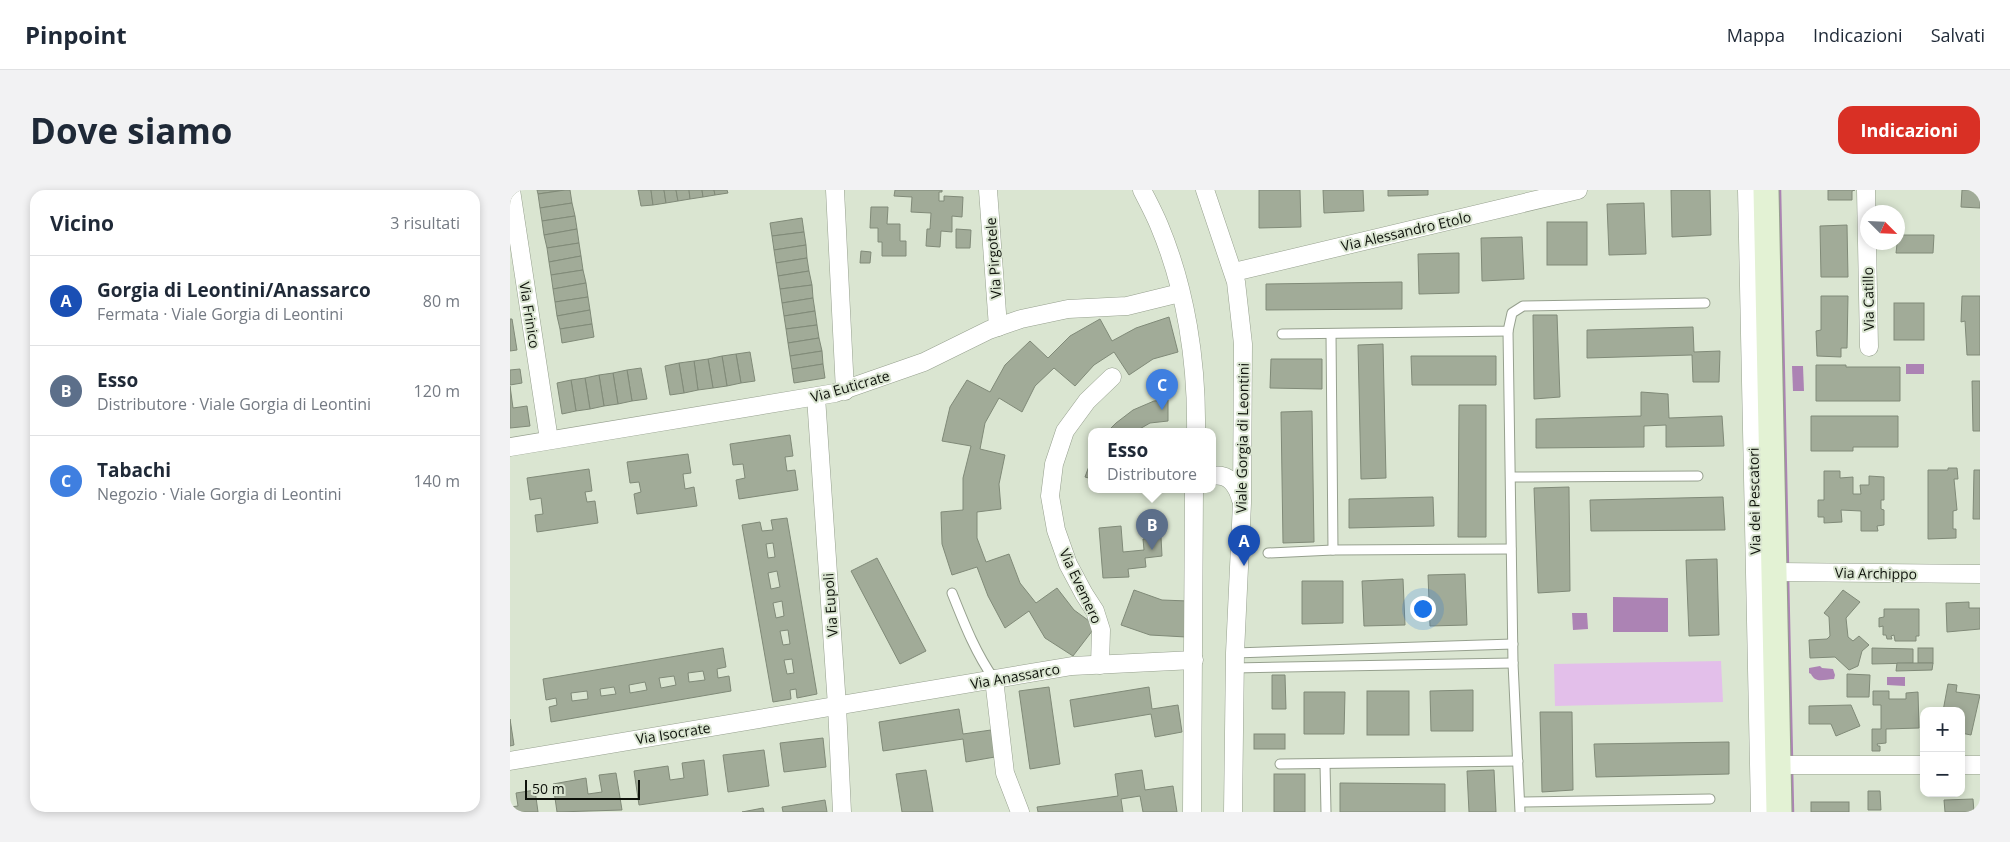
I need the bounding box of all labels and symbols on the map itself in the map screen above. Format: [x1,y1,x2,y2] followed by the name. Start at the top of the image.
[1860,205,1905,250] north arrow
[1339,207,1473,255] street label: Via Alessandro Etolo
[981,217,1005,299] street label: Via Pirgotele
[1858,267,1878,331] street label: Via Catillo
[515,280,545,350] street label: Via Frinico
[1231,363,1253,513] street label: Viale Gorgia di Leontini
[808,366,892,406] street label: Via Euticrate
[1146,369,1178,410] pin: C
[1744,447,1764,555] street label: Via dei Pescatori
[1136,509,1168,550] pin: B
[1228,525,1260,566] pin: A
[1055,545,1107,627] street label: Via Evemero
[1835,563,1917,583] street label: Via Archippo
[818,573,842,637] street label: Via Eupoli
[1410,596,1436,622] your location
[969,659,1061,693] street label: Via Anassarco
[634,718,712,748] street label: Via Isocrate
[525,777,640,800] scale bar

